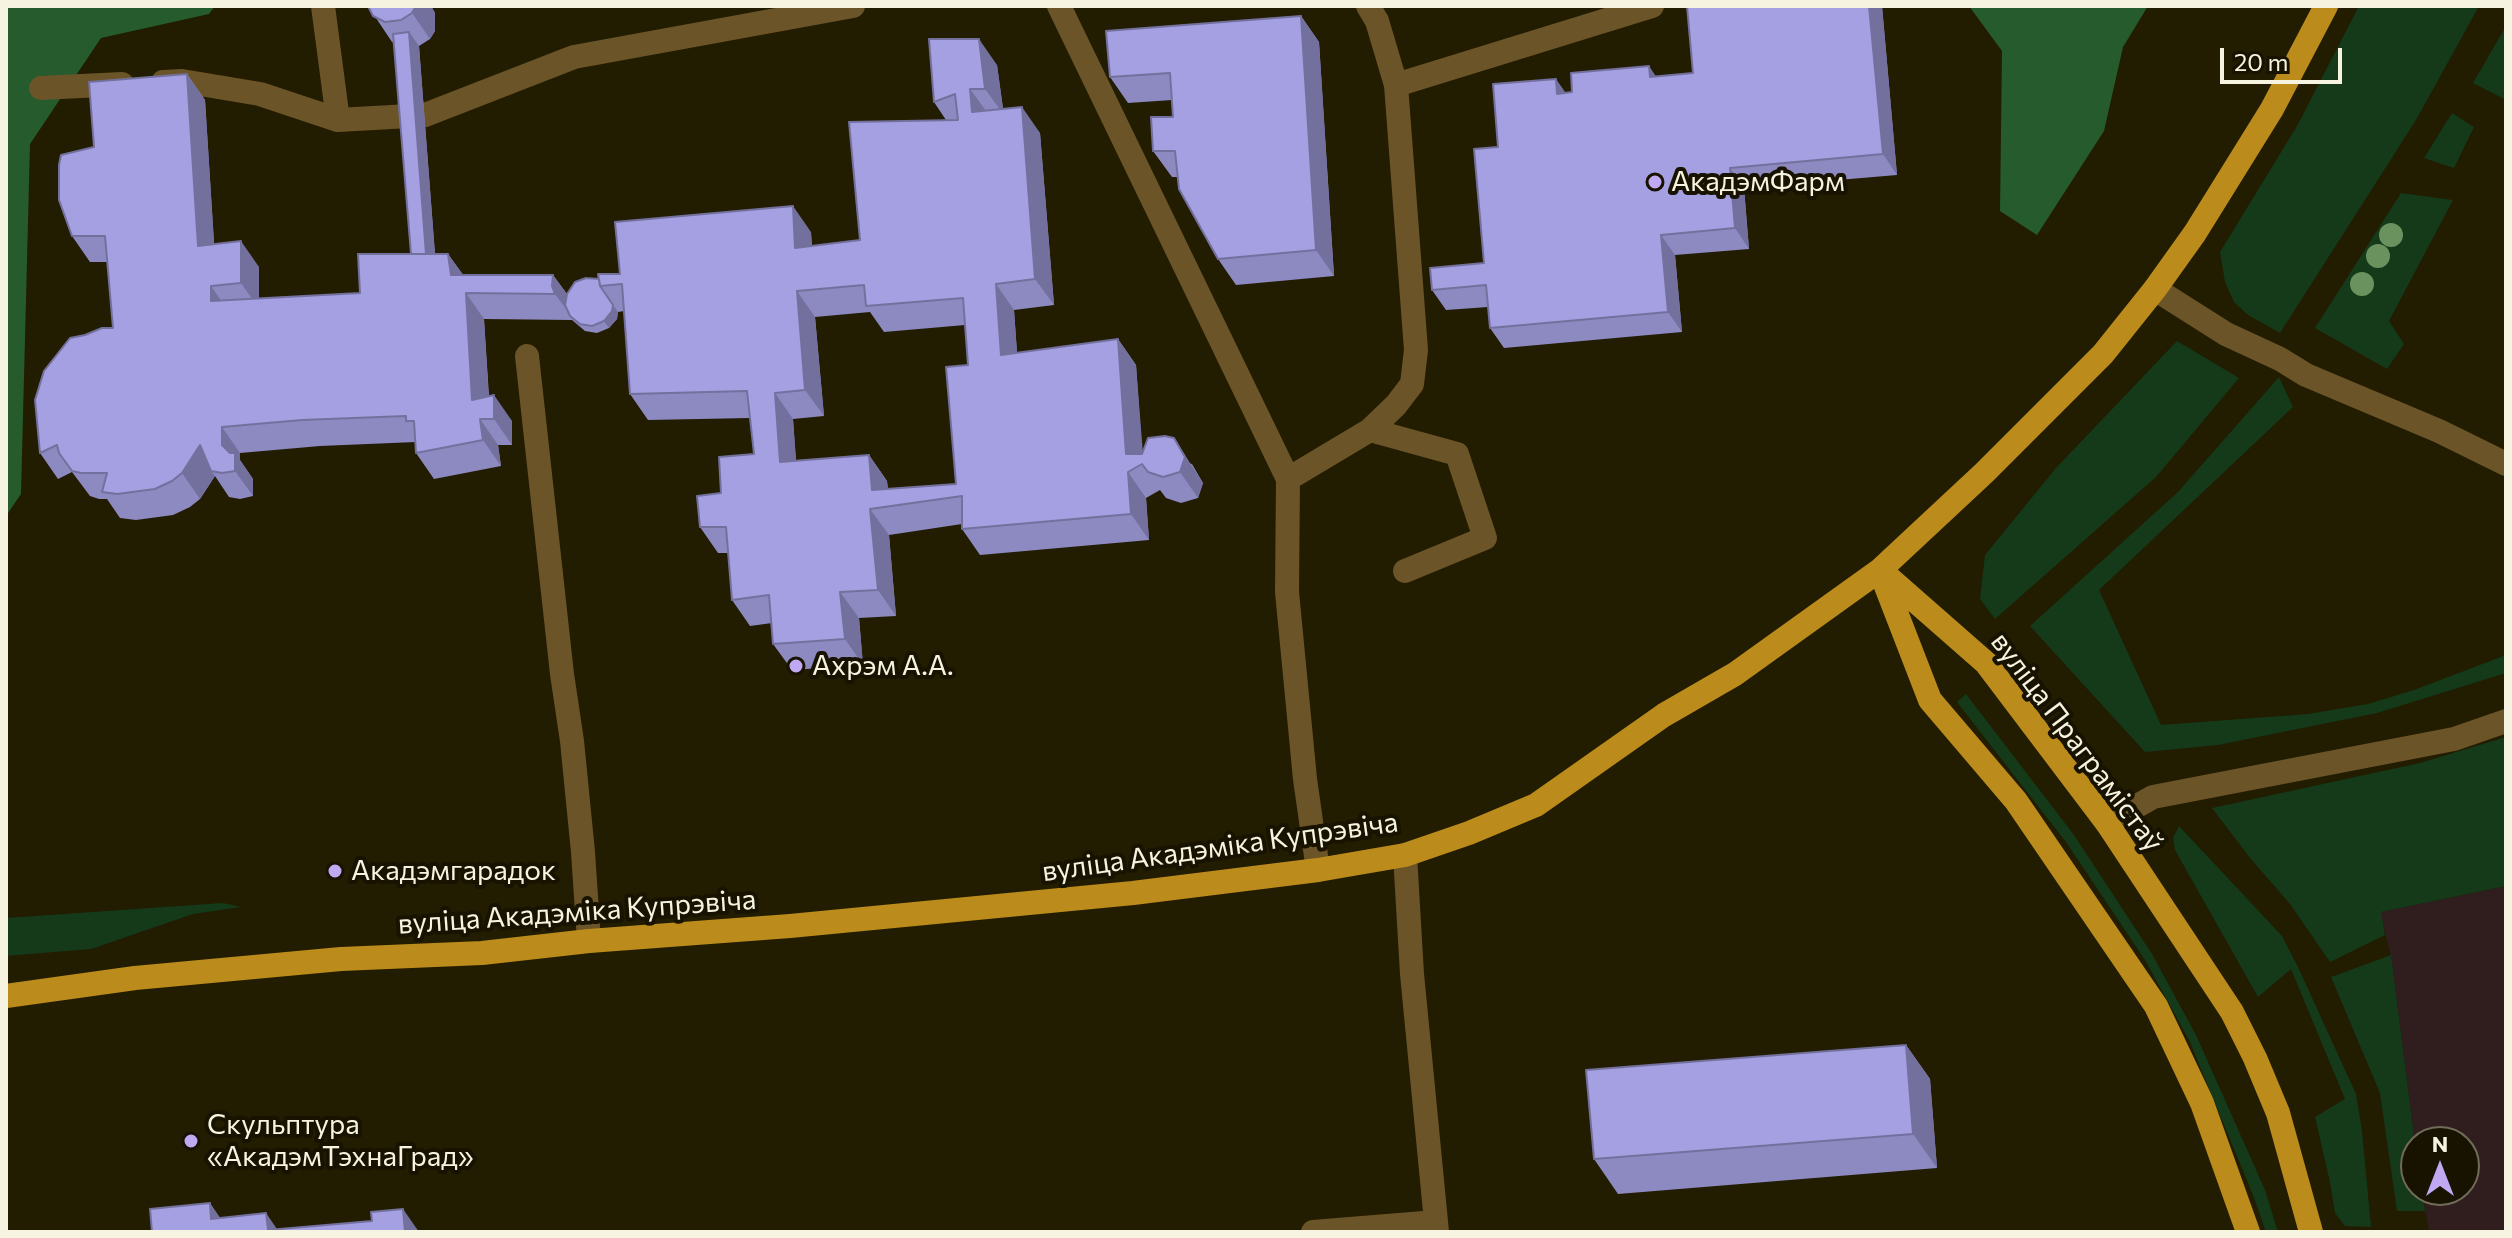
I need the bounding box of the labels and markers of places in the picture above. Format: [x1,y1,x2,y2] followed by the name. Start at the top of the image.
[1671,165,1845,199] place label: АкадэмФарм
[1646,173,1664,191] marker: АкадэмФарм
[812,649,954,683] place label: Ахрэм А.А.
[787,657,805,675] marker: Ахрэм А.А.
[351,854,556,888] place label: Акадэмгарадок
[326,862,344,880] marker: Акадэмгарадок
[207,1108,474,1174] place label: Скульптура «АкадэмТэхнаГрад»
[182,1132,200,1150] marker: Скульптура «АкадэмТэхнаГрад»

